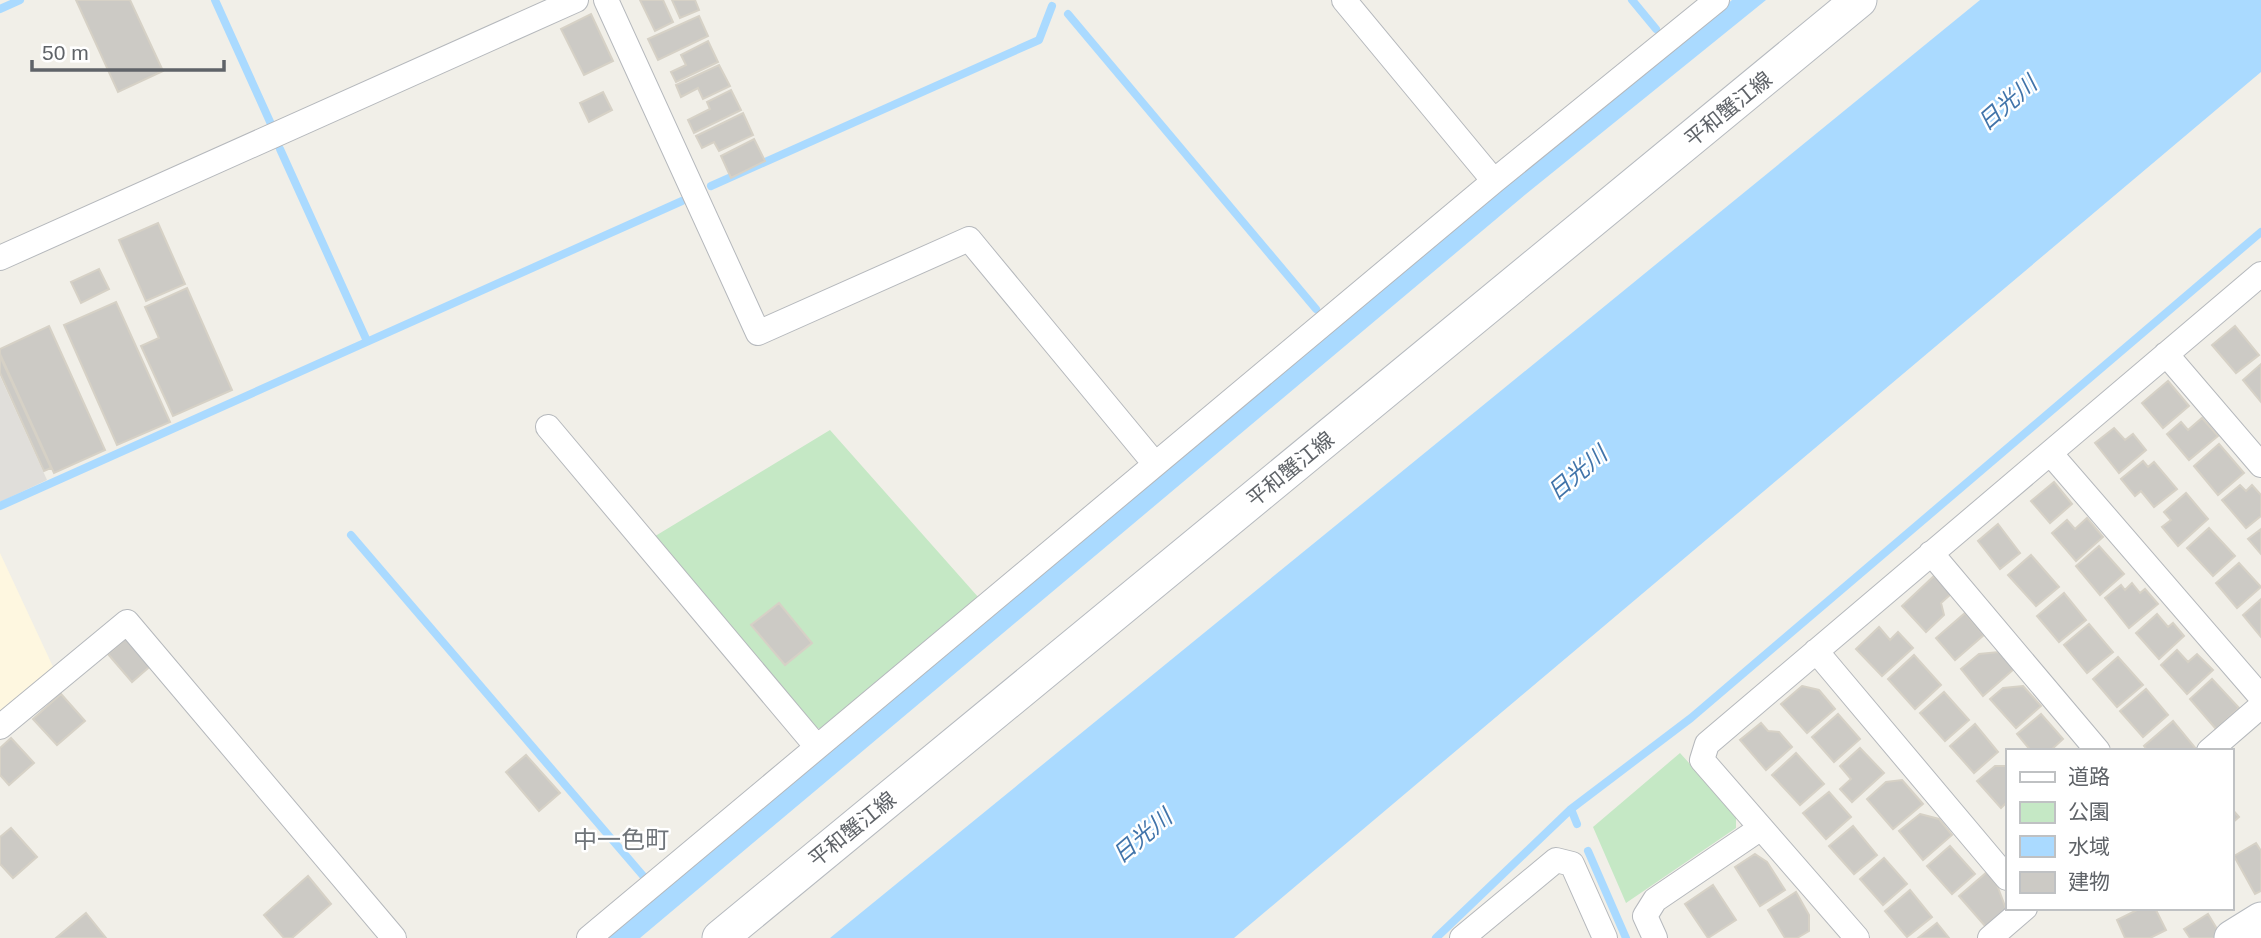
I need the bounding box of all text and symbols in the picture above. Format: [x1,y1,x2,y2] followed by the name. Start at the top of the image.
[32,28,224,72] scale bar
[42,41,89,64] text: 50 m
[1680,67,1776,151] street label: 平和蟹江線
[1972,69,2044,135] water label: 日光川
[1242,427,1338,511] street label: 平和蟹江線
[1542,439,1614,505] water label: 日光川
[2006,749,2233,910] legend
[2068,765,2110,788] text: 道路
[804,787,900,871] street label: 平和蟹江線
[2068,800,2110,823] text: 公園
[1107,802,1179,868] water label: 日光川
[573,826,669,853] district label: 中一色町
[2068,835,2110,858] text: 水域
[2068,870,2110,893] text: 建物

